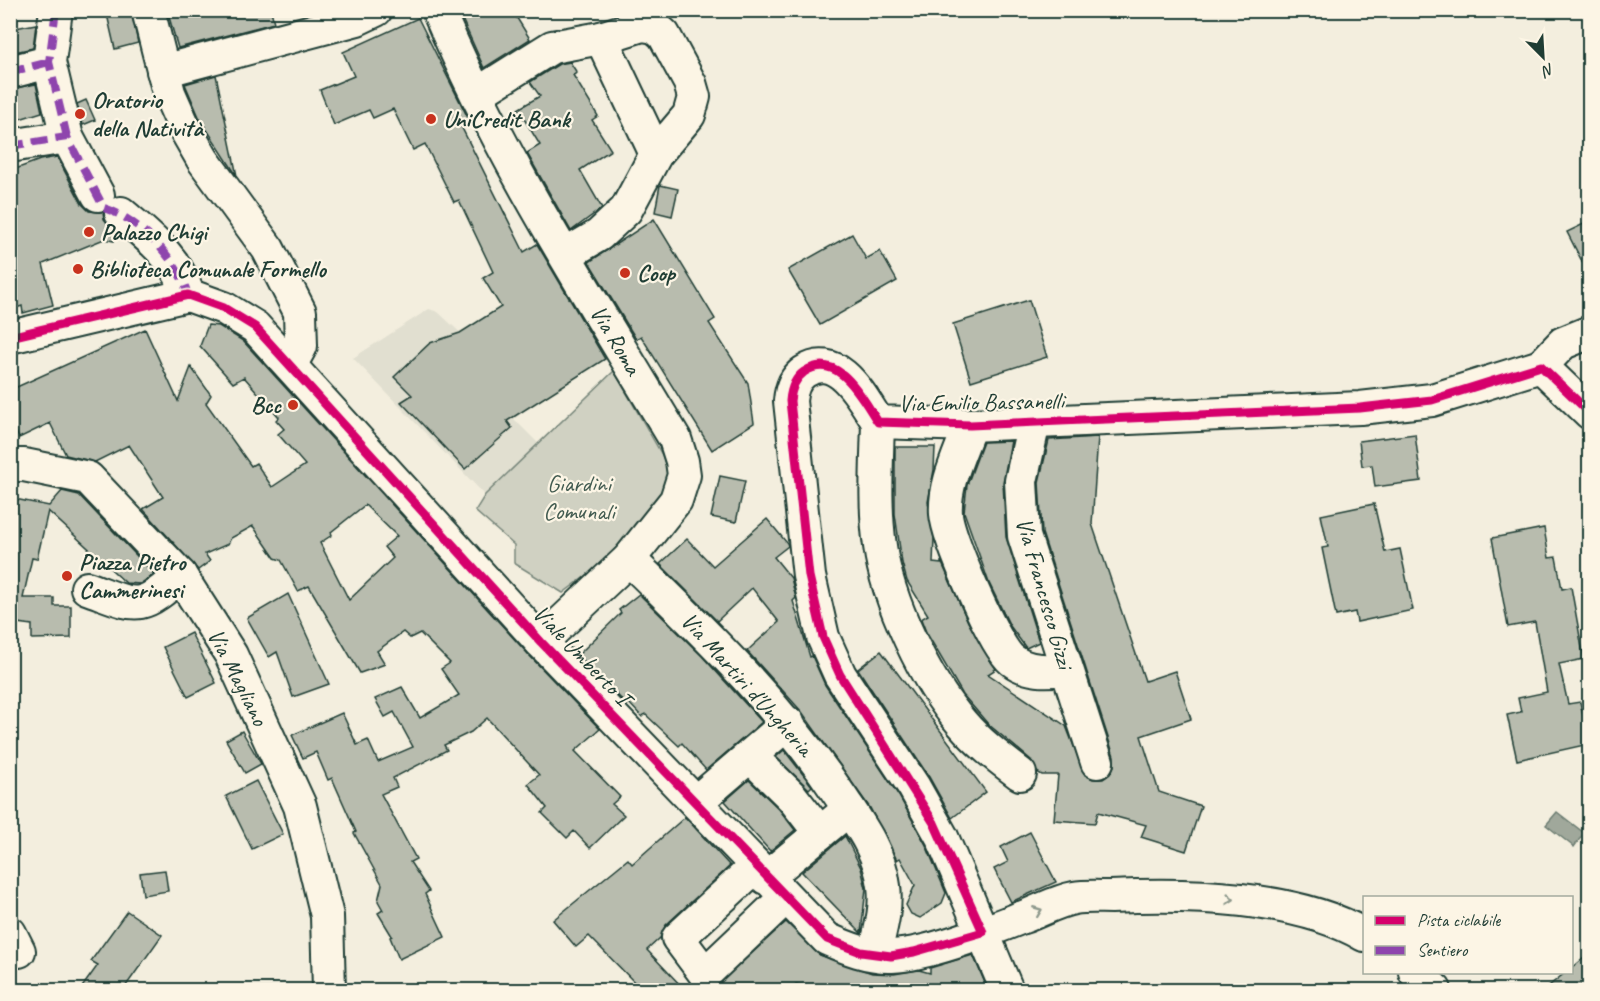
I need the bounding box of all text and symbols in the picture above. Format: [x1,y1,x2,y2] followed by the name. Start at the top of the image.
[1513,27,1573,87] north arrow
[1537,59,1557,82] text: N
[92,85,205,143] place label: Oratorio della Natività
[443,104,572,134] place label: UniCredit Bank
[73,107,87,121] marker: Oratorio della Natività
[424,112,438,126] marker: UniCredit Bank
[101,217,210,247] place label: Palazzo Chigi
[82,225,96,239] marker: Palazzo Chigi
[90,254,328,284] place label: Biblioteca Comunale Formello
[637,258,677,288] place label: Coop
[71,262,85,276] marker: Biblioteca Comunale Formello
[618,266,632,280] marker: Coop
[584,300,649,382] street label: Via Roma
[898,385,1068,418] street label: Via Emilio Bassanelli
[251,390,282,420] place label: Bcc
[286,398,300,412] marker: Bcc
[543,468,617,526] park label: Giardini Comunali
[1009,514,1082,674] street label: Via Francesco Gizzi
[79,547,188,605] place label: Piazza Pietro Cammerinesi
[60,569,74,583] marker: Piazza Pietro Cammerinesi
[527,598,641,716] street label: Viale Umberto I
[674,606,821,764] street label: Via Martiri d'Ungheria
[201,624,276,732] street label: Via Magliano
[1225,892,1234,905] one-way arrow
[1363,896,1573,974] legend
[1031,906,1042,918] one-way arrow
[1417,909,1501,931] text: Pista ciclabile
[1417,939,1469,961] text: Sentiero

